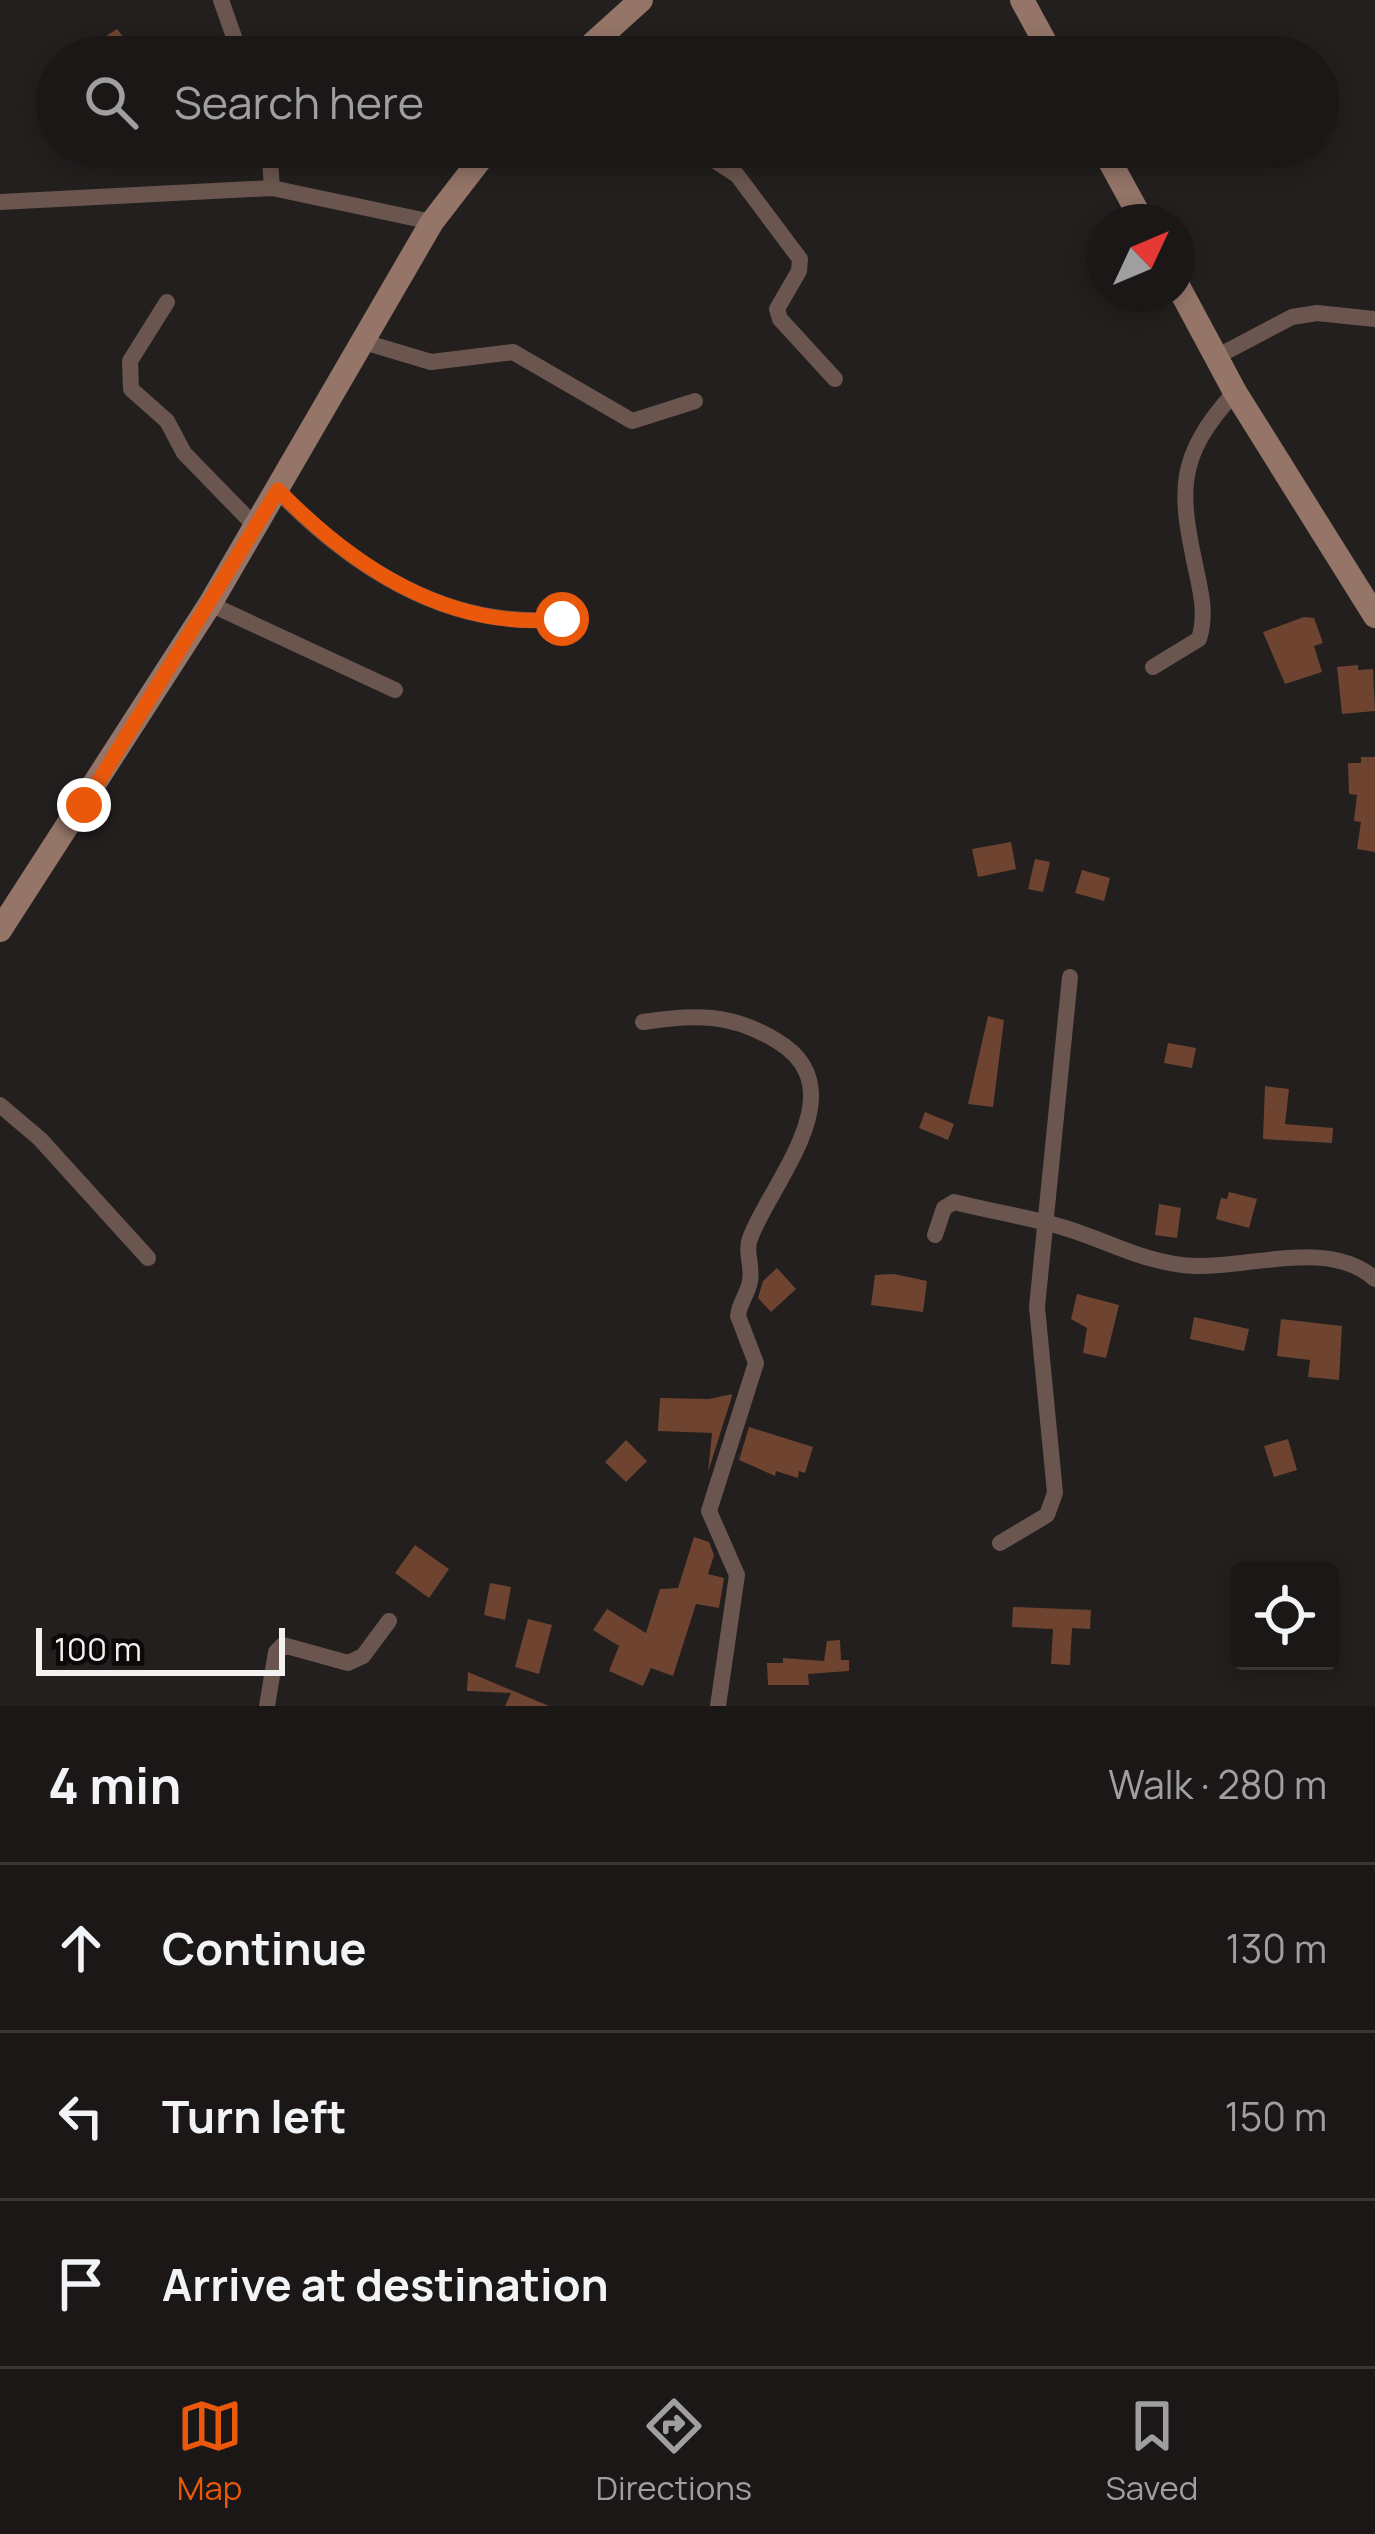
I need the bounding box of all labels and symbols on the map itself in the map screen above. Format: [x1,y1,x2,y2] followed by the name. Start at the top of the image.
[1087,204,1195,312] north arrow
[535,592,589,646] route start
[57,778,111,832] route end
[36,1622,285,1675] scale bar

